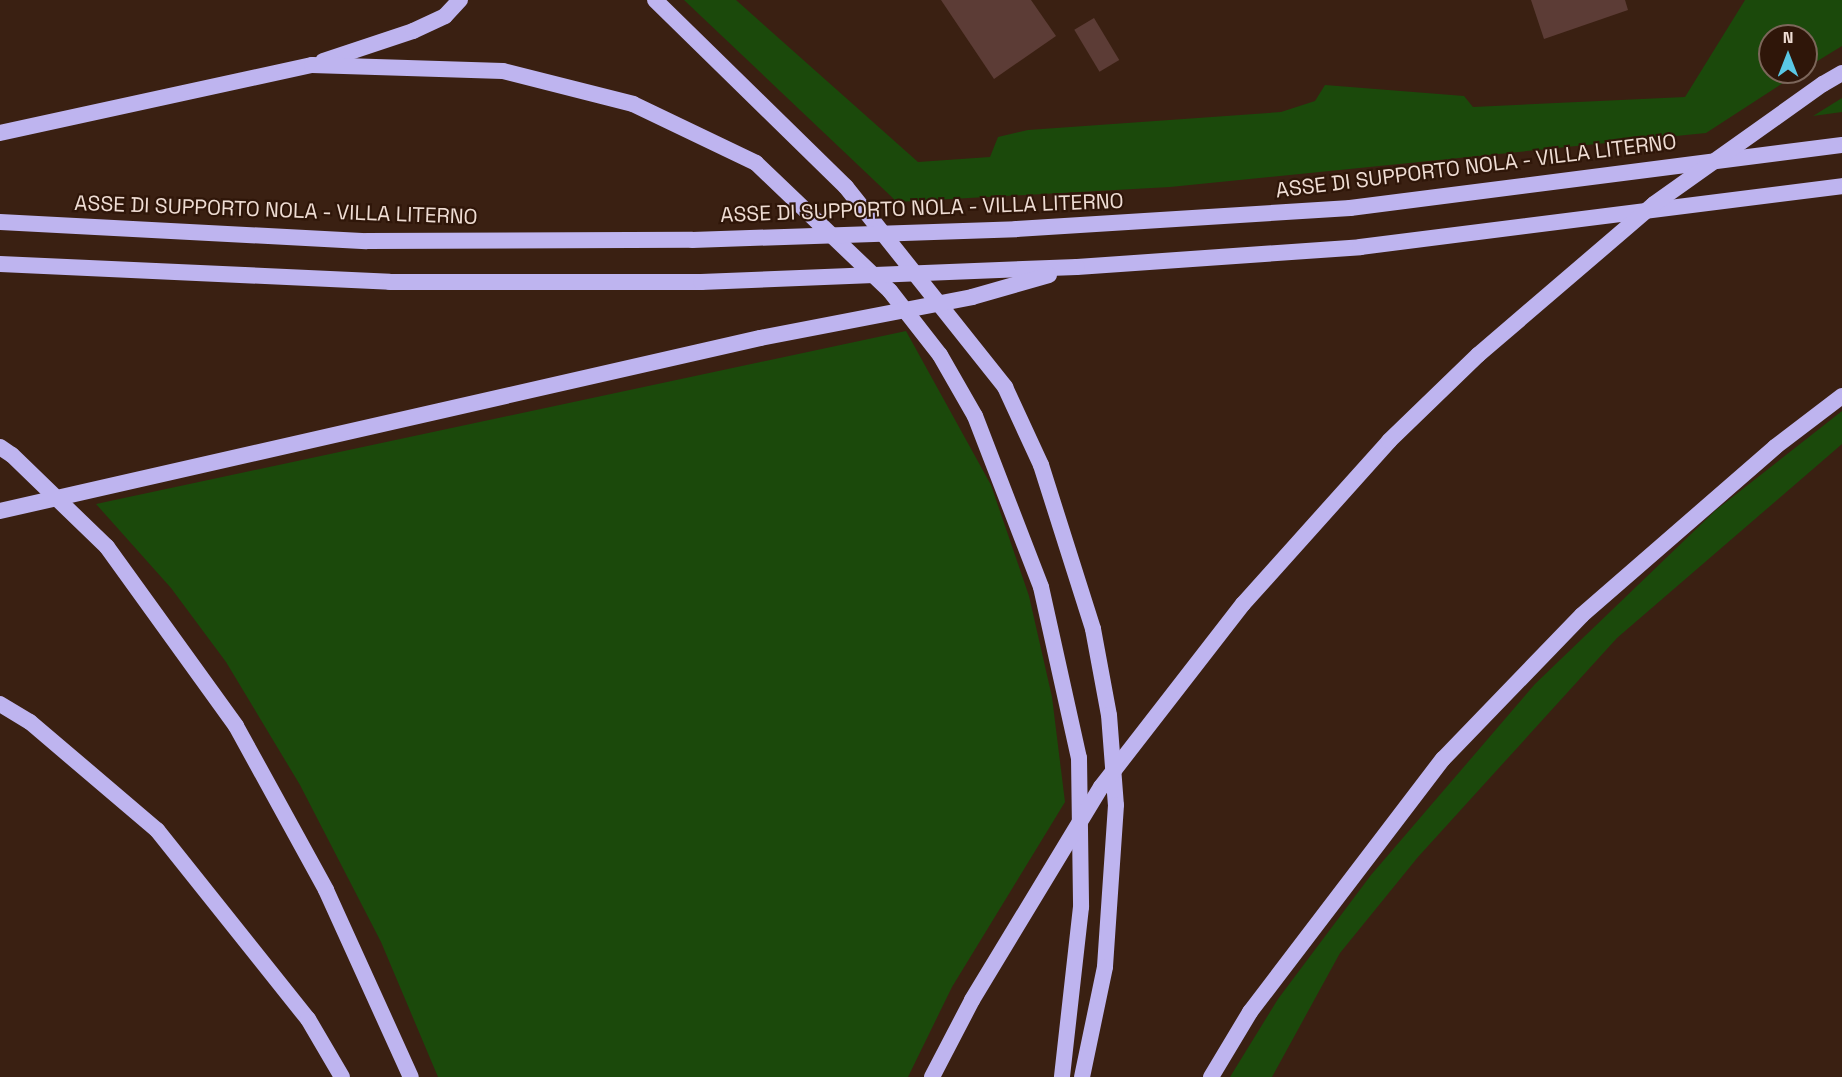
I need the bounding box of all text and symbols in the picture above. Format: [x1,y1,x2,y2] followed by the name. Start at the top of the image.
[1758,24,1818,84] north arrow
[1783,27,1793,48] text: N
[1273,129,1679,203] street label: ASSE DI SUPPORTO NOLA - VILLA LITERNO
[719,188,1125,228] street label: ASSE DI SUPPORTO NOLA - VILLA LITERNO
[73,190,479,230] street label: ASSE DI SUPPORTO NOLA - VILLA LITERNO

